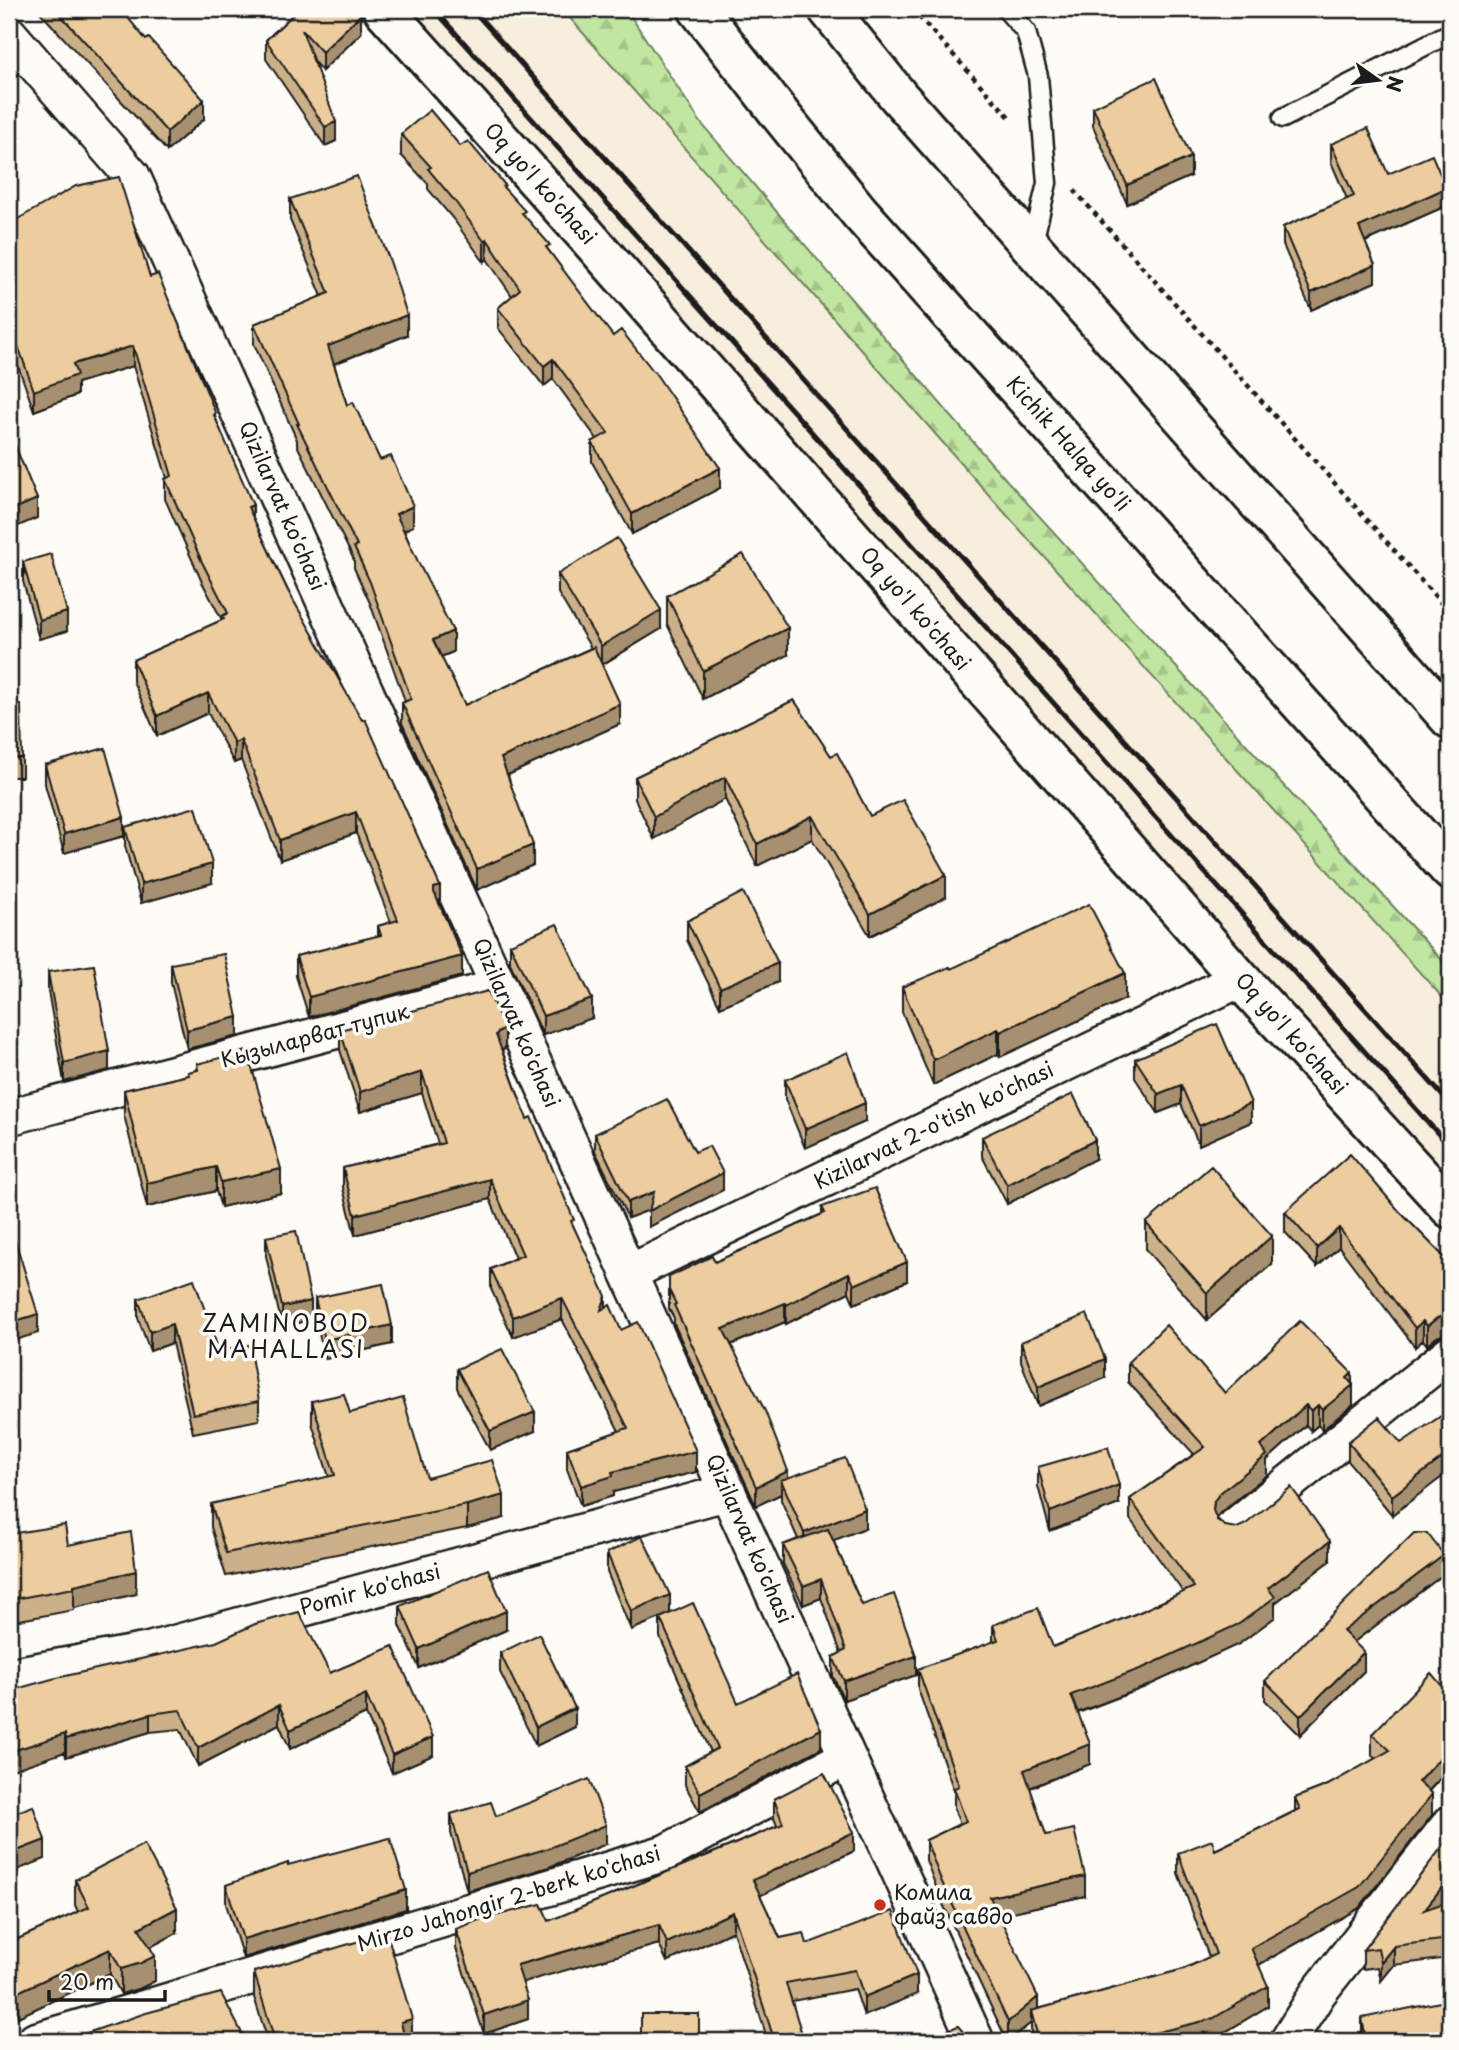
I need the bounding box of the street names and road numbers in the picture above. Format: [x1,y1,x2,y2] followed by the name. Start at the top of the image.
[478,114,605,251] street label: Oq yo'l ko'chasi
[1000,368,1139,518] street label: Kichik Halqa yo'li
[232,415,336,595] street label: Qizilarvat ko'chasi
[854,539,979,677] street label: Oq yo'l ko'chasi
[466,932,570,1112] street label: Qizilarvat ko'chasi
[1229,964,1356,1101] street label: Oq yo'l ko'chasi
[217,993,413,1075] street label: Кызыларват тупик
[808,1052,1059,1196] street label: Kizilarvat 2-o'tish ko'chasi
[699,1448,803,1628] street label: Qizilarvat ko'chasi
[295,1554,444,1622] street label: Pomir ko'chasi
[353,1836,664,1959] street label: Mirzo Jahongir 2-berk ko'chasi

